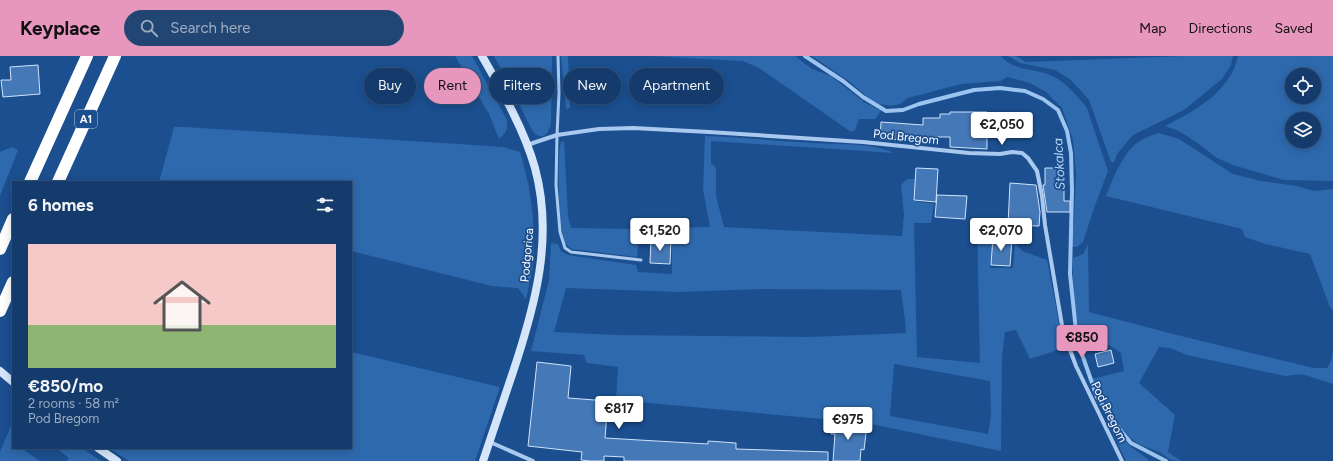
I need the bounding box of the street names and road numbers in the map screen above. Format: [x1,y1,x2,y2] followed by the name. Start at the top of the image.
[75,110,97,128] road number: A1
[872,127,940,147] street label: Pod Bregom
[518,227,536,283] street label: Podgorica
[1088,379,1130,445] street label: Pod Bregom

